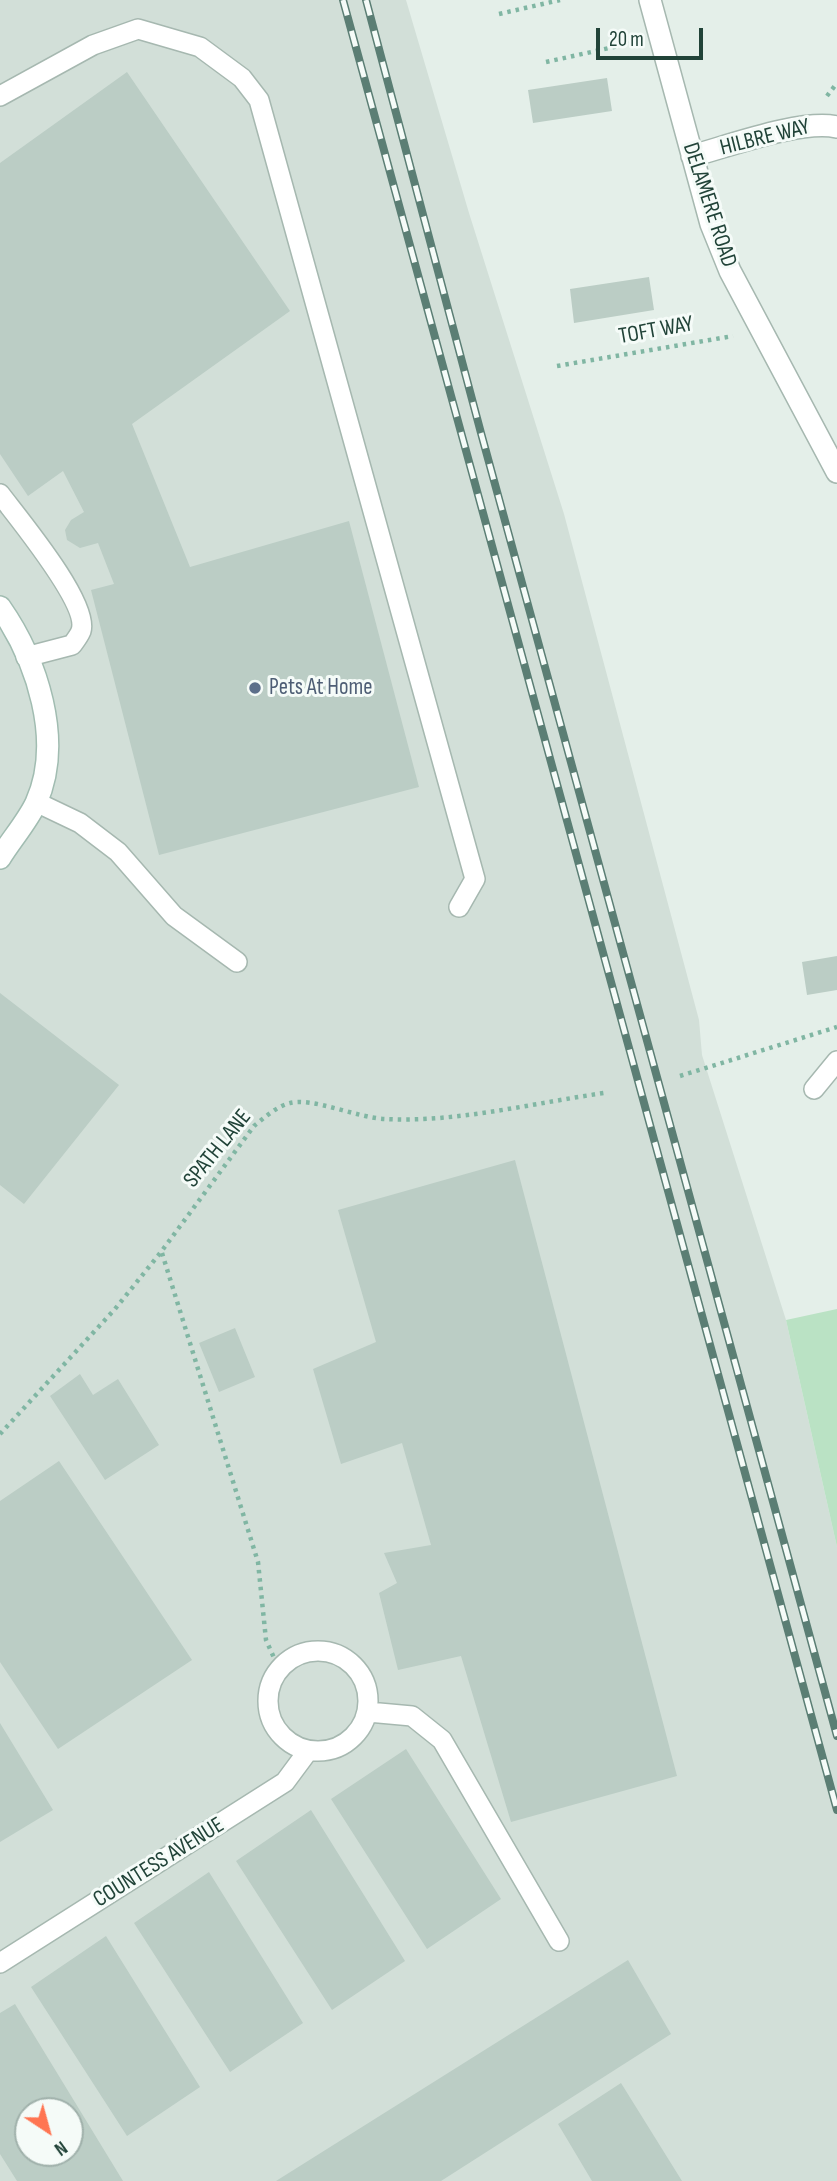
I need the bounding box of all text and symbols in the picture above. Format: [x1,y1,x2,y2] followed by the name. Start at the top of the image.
[599,14,706,58] scale bar
[609,27,644,52] text: 20 m
[717,114,813,162] street label: HILBRE WAY
[676,139,742,271] street label: DELAMERE ROAD
[617,311,695,351] street label: TOFT WAY
[269,674,372,702] place label: Pets At Home
[247,680,263,696] marker: Pets At Home
[178,1104,258,1194] street label: SPATH LANE
[89,1812,229,1914] street label: COUNTESS AVENUE
[14,2097,84,2167] north arrow
[50,2135,71,2160] text: N

